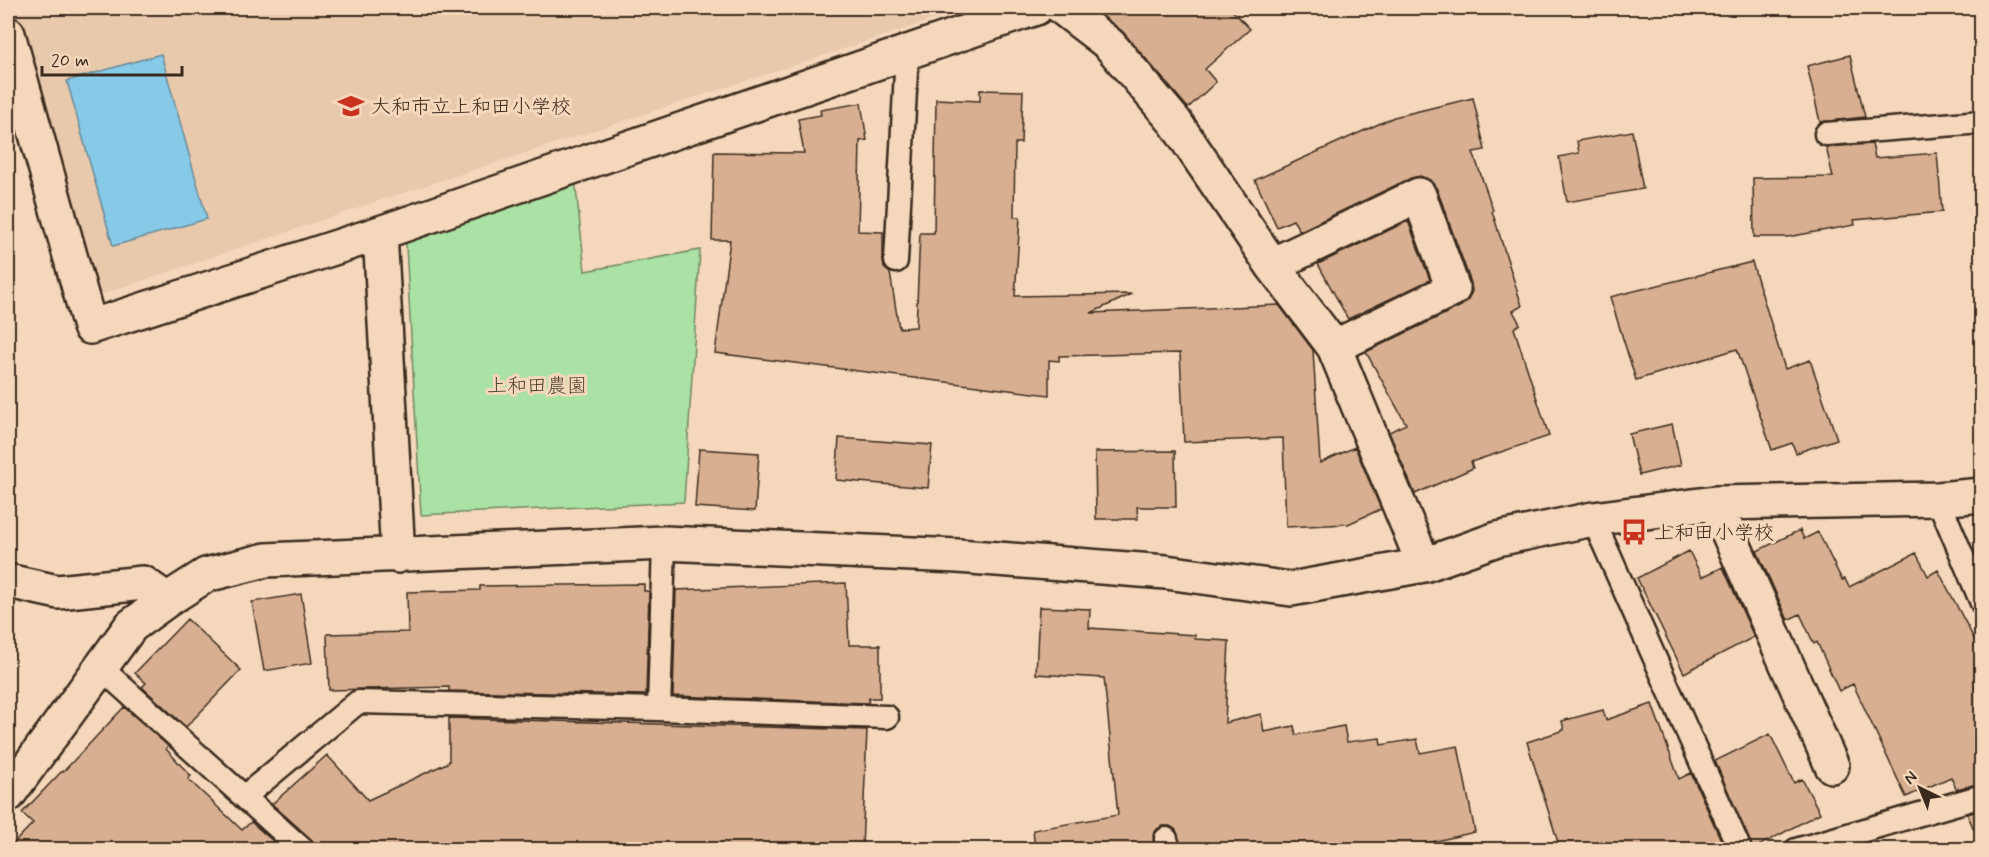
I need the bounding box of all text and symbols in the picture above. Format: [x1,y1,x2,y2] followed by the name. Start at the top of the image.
[42,39,182,77] scale bar
[51,49,89,73] text: 20 m
[336,91,366,121] school or university icon: 大和市立上和田小学校
[371,94,571,121] place label: 大和市立上和田小学校
[487,373,587,400] park label: 上和田農園
[1619,517,1649,547] bus stop icon: 上和田小学校
[1654,520,1774,547] place label: 上和田小学校
[1890,758,1950,818] north arrow
[1900,767,1922,789] text: N

